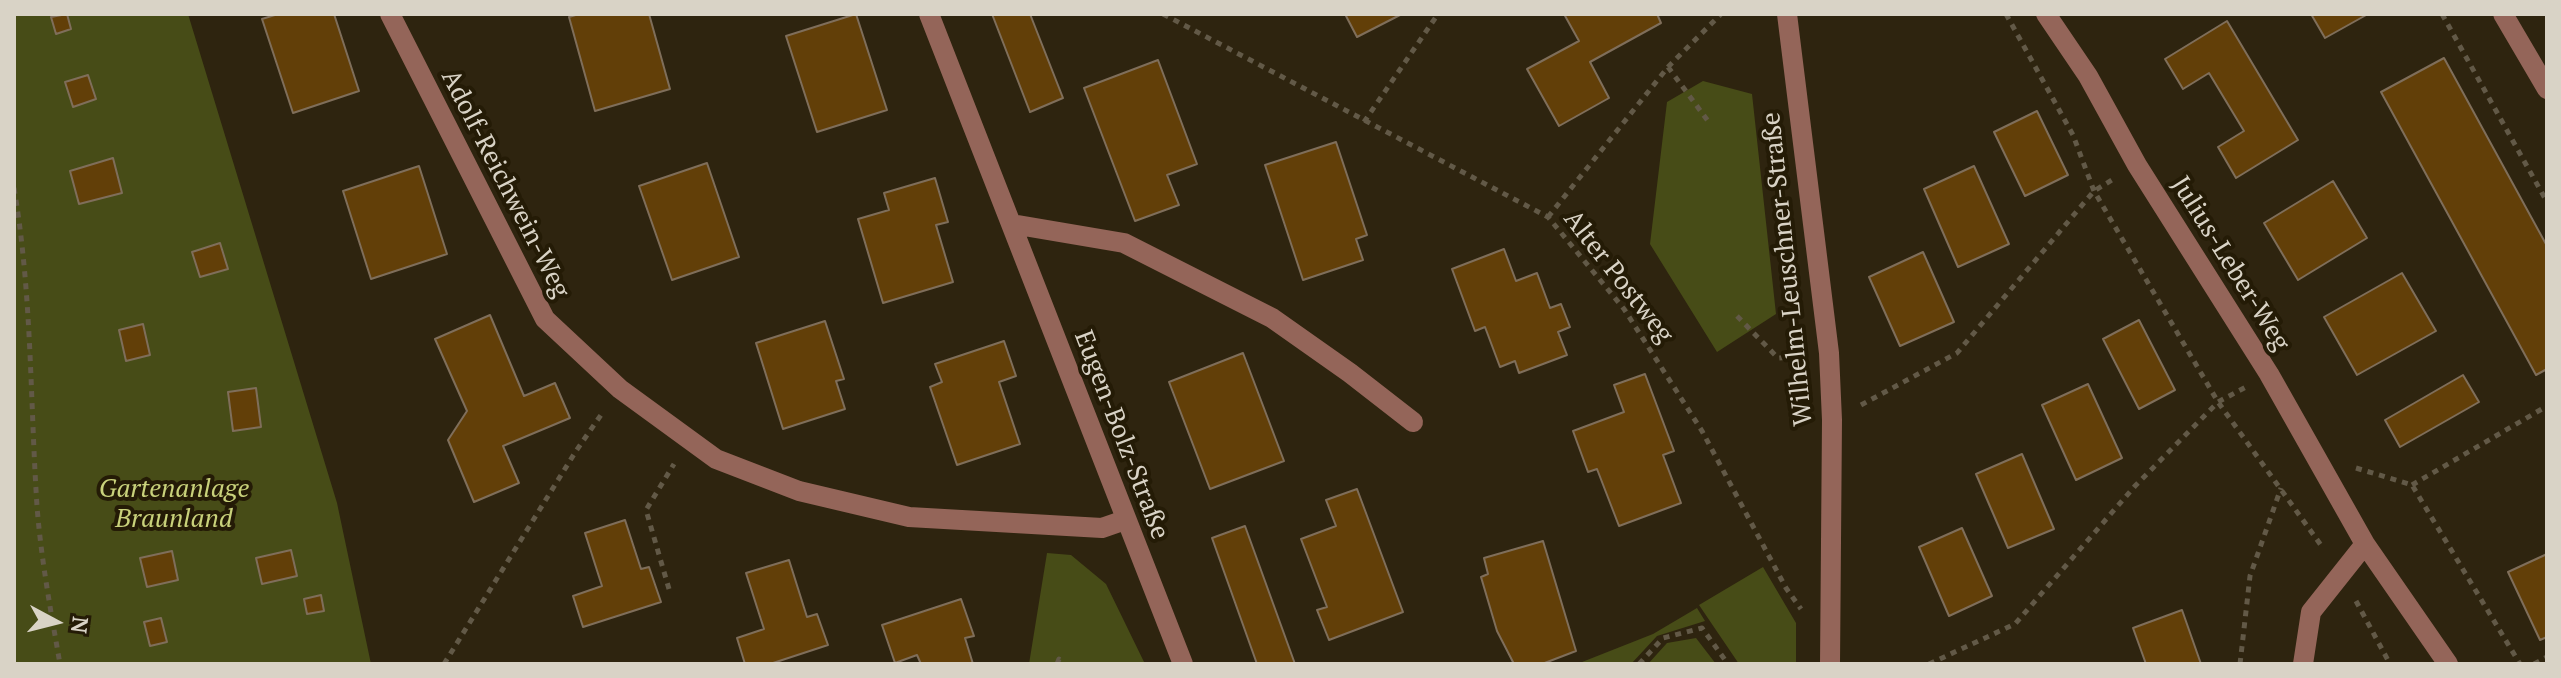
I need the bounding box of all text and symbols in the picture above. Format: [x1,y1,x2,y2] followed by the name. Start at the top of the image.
[434,65,576,303] street label: Adolf-Reichwein-Weg
[1756,111,1820,427] street label: Wilhelm-Leuschner-Straße
[2164,171,2296,357] street label: Julius-Leber-Weg
[1556,204,1680,350] street label: Alter Postweg
[1067,326,1175,544] street label: Eugen-Bolz-Straße
[99,474,249,536] park label: Gartenanlage Braunland
[16,582,96,662] north arrow
[65,615,96,635] text: N

